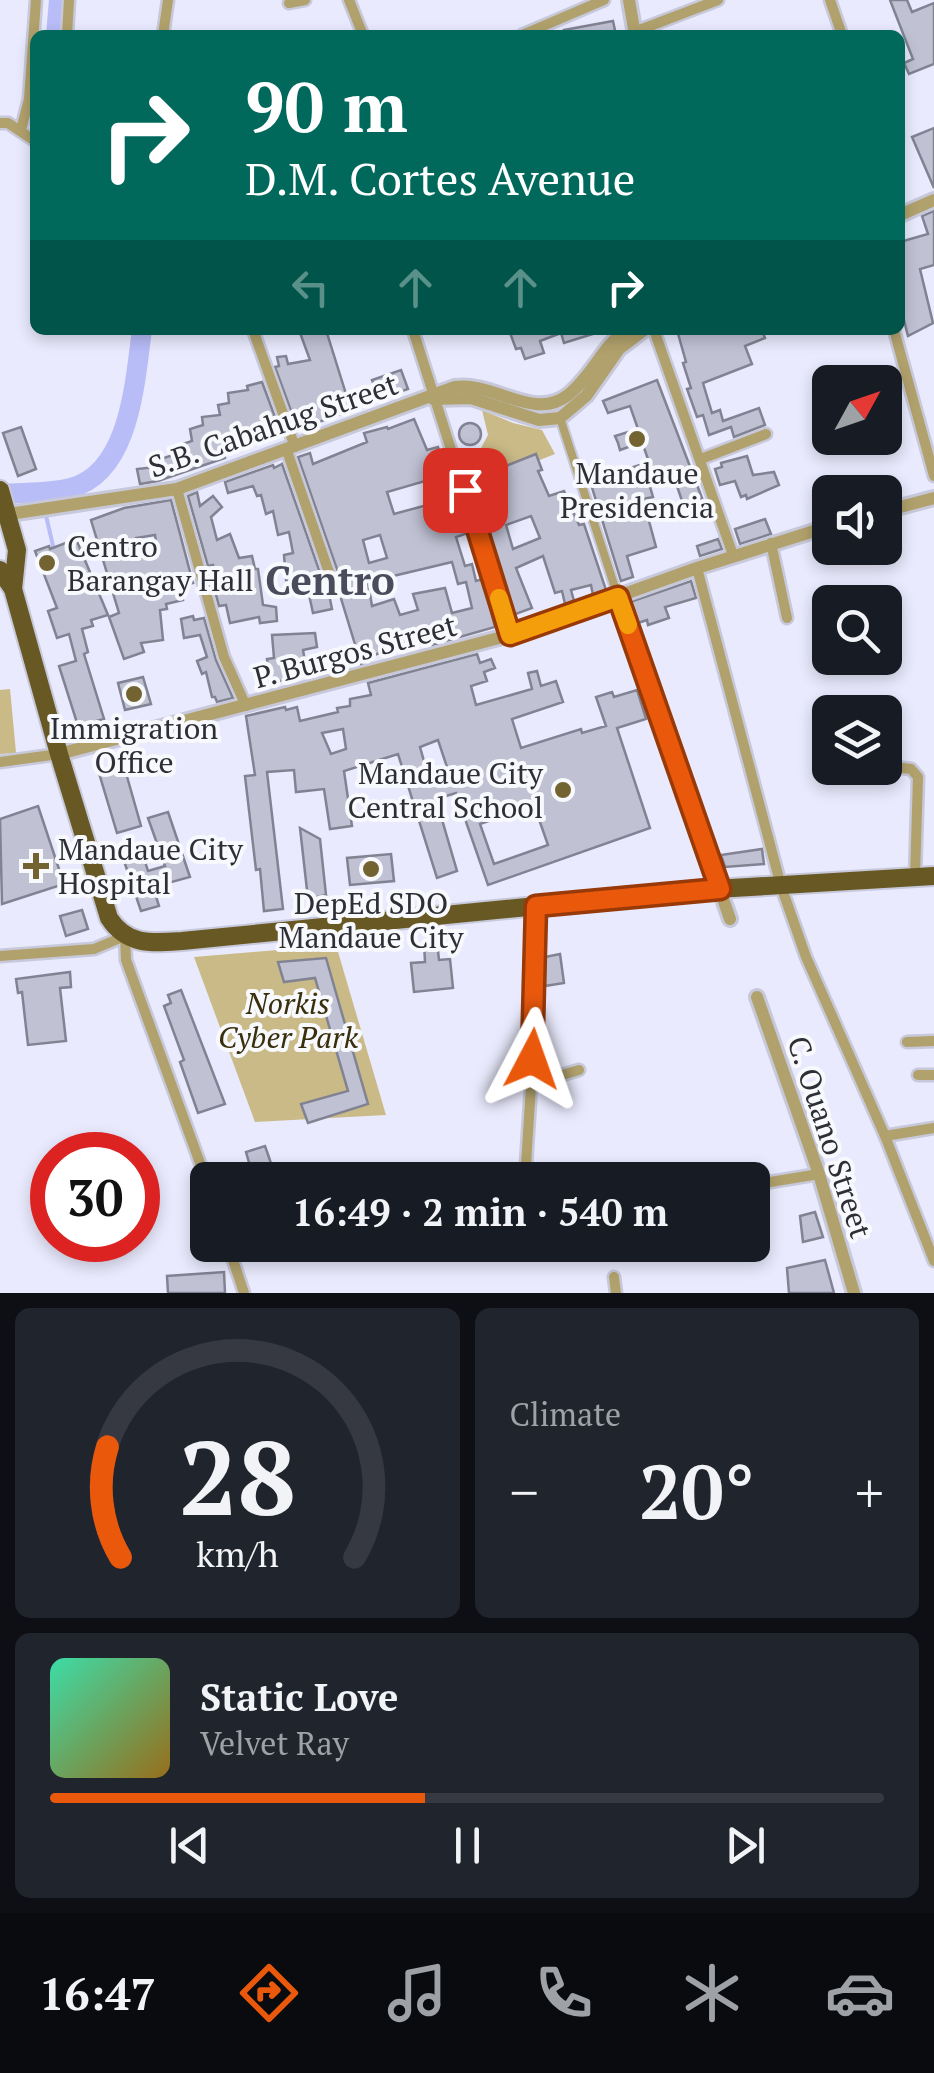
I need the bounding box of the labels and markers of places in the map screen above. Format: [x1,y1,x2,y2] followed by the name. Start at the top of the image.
[626,428,648,450] marker: Mandaue Presidencia
[423,448,508,533] pin
[560,453,714,527] place label: Mandaue Presidencia
[67,526,254,600] place label: Centro Barangay Hall
[36,552,58,574] marker: Centro Barangay Hall
[123,683,145,705] marker: Immigration Office
[50,708,218,782] place label: Immigration Office
[347,753,544,827] place label: Mandaue City Central School
[552,779,574,801] marker: Mandaue City Central School
[58,829,244,903] place label: Mandaue City Hospital
[23,853,49,879] marker: Mandaue City Hospital
[360,858,382,880] marker: DepEd SDO Mandaue City
[279,883,464,957] place label: DepEd SDO Mandaue City

